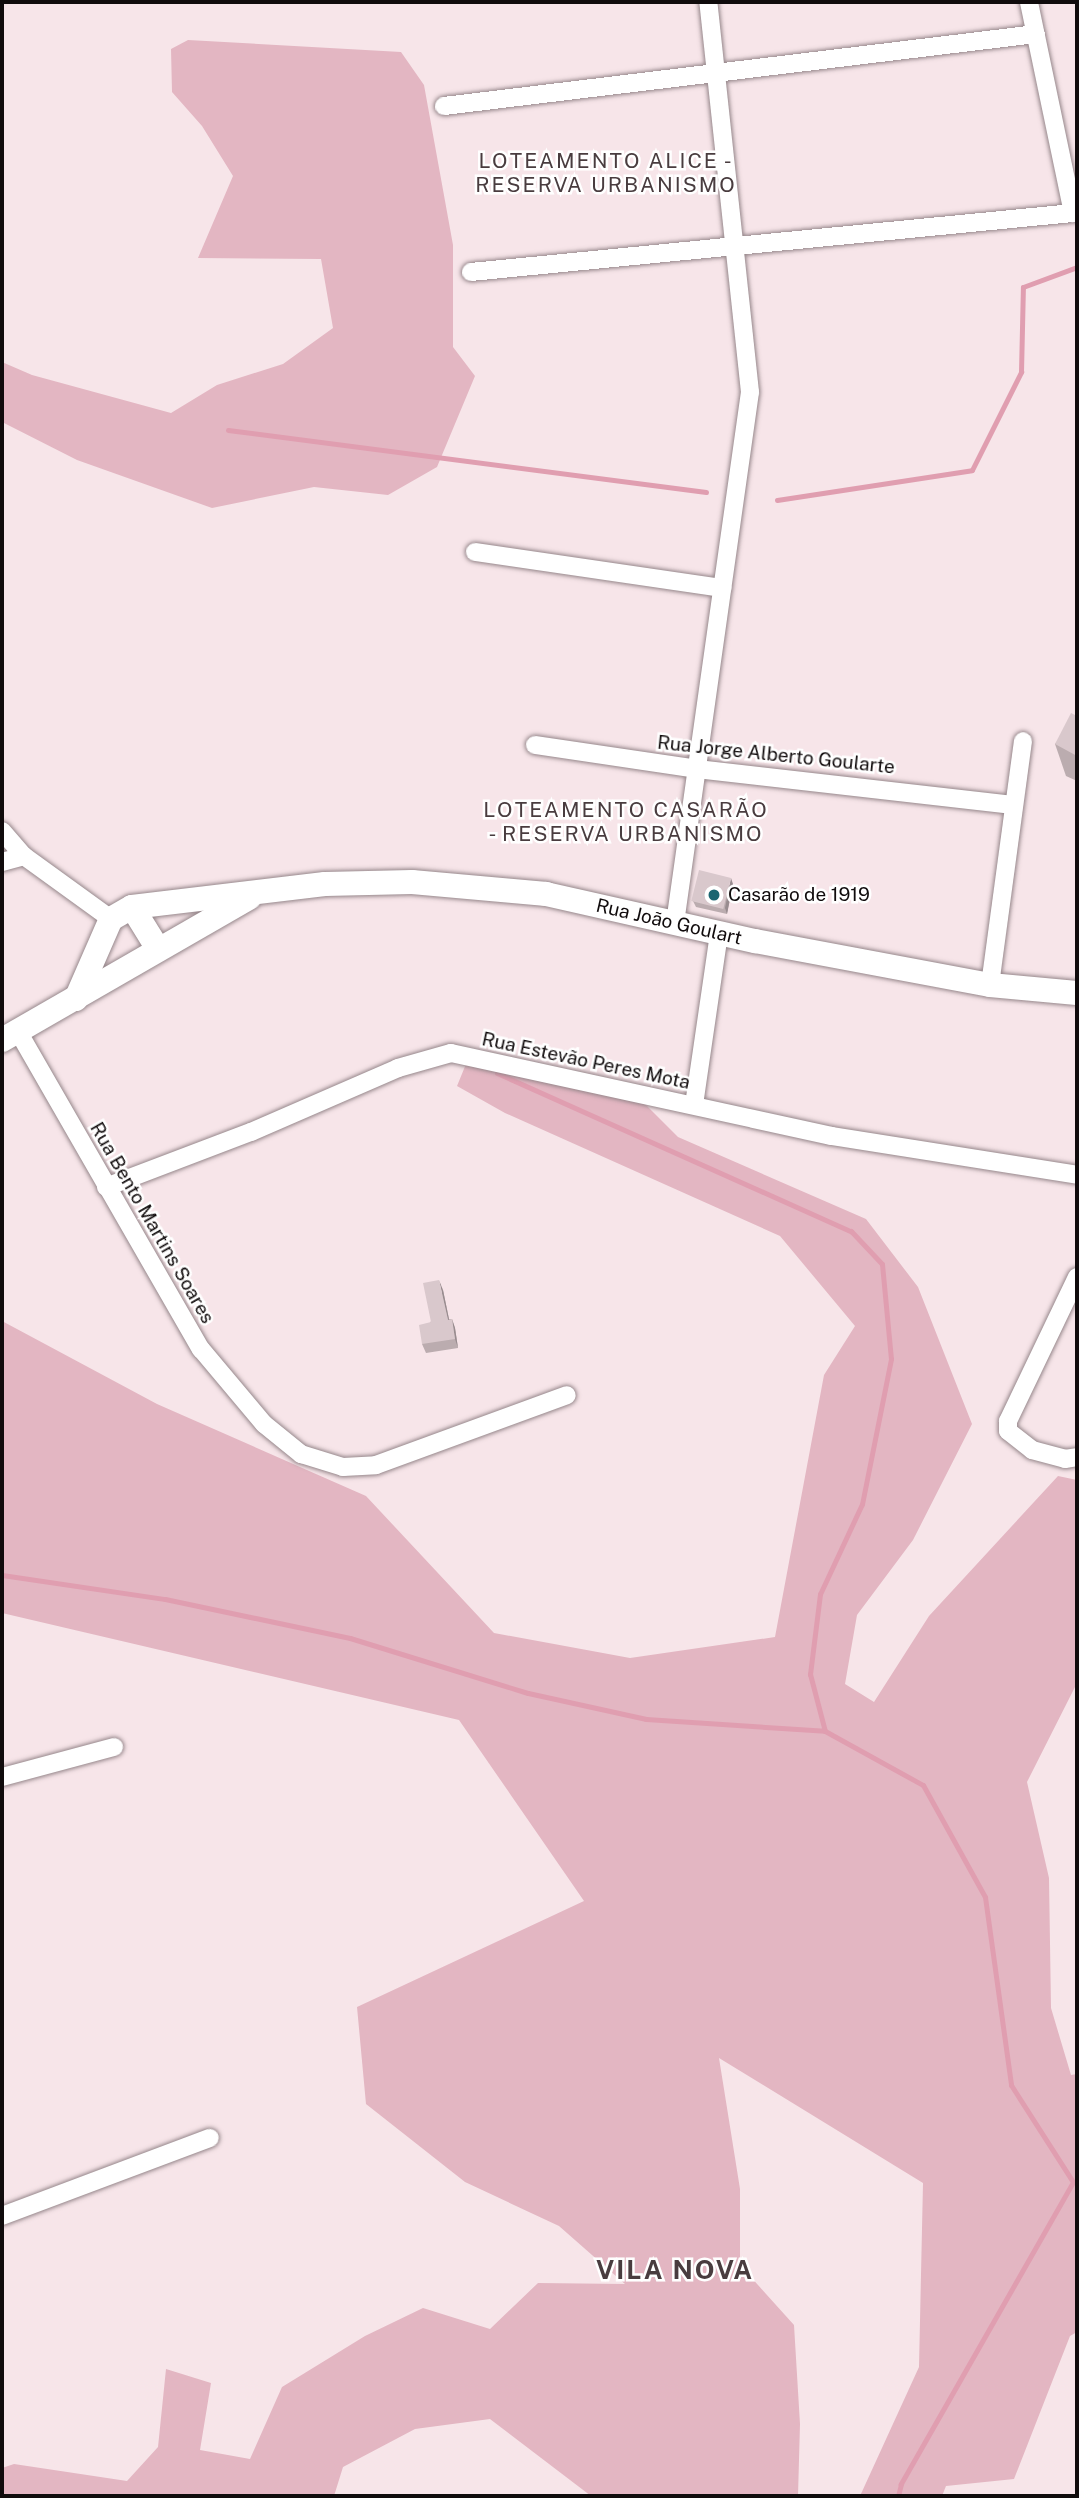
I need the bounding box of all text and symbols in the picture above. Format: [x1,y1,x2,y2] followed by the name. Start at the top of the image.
[477,148,735,198] district label: LOTEAMENTO ALICE - RESERVA URBANISMO
[656,731,896,779] street label: Rua Jorge Alberto Goularte
[486,797,766,847] district label: LOTEAMENTO CASARÃO - RESERVA URBANISMO
[728,884,870,906] place label: Casarão de 1919
[706,887,722,903] marker: Casarão de 1919
[594,894,744,950] street label: Rua João Goulart
[480,1028,692,1094] street label: Rua Estevão Peres Mota
[85,1118,219,1328] street label: Rua Bento Martins Soares
[597,2254,753,2286] district label: VILA NOVA

